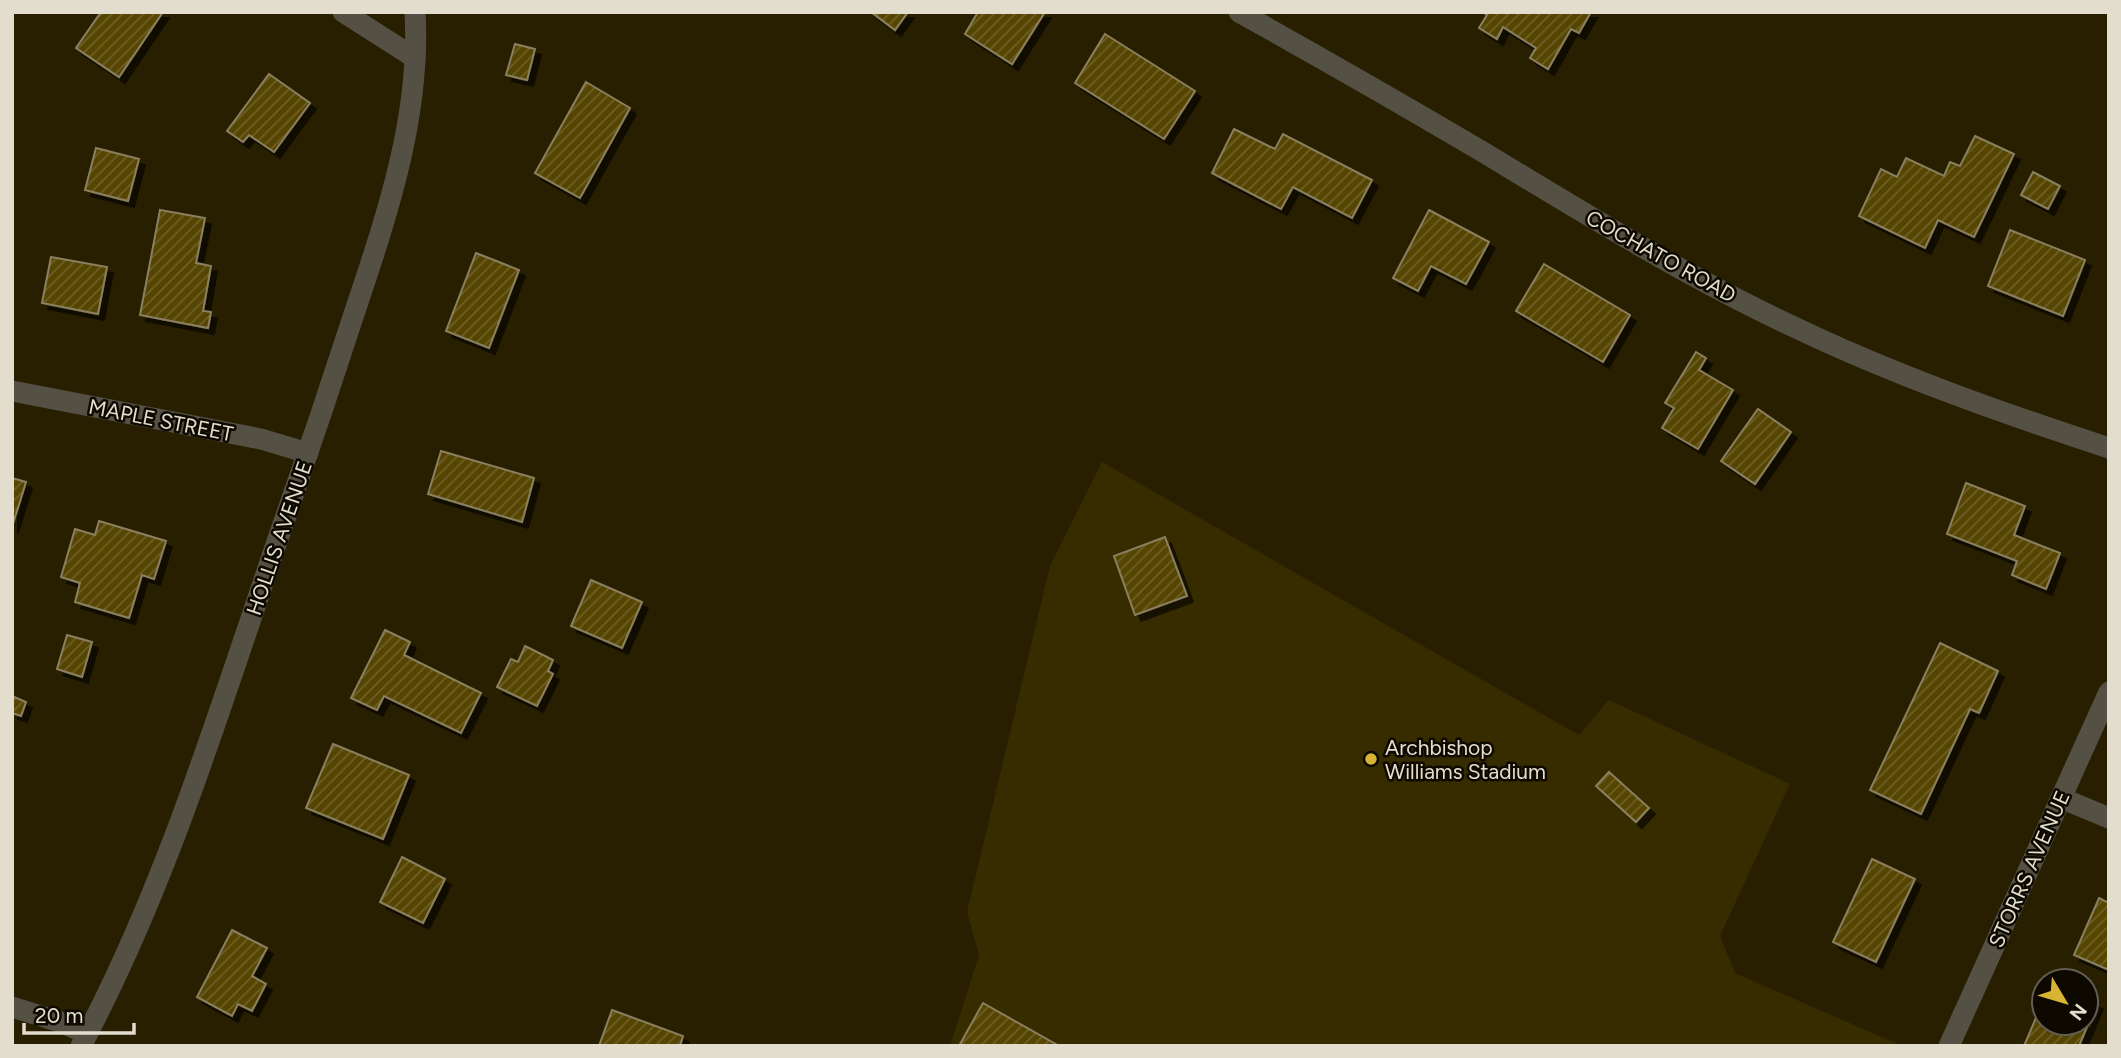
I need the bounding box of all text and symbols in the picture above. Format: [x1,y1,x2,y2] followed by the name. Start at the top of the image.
[1582,204,1740,308] street label: COCHATO ROAD
[87,394,236,446] street label: MAPLE STREET
[241,458,317,618] street label: HOLLIS AVENUE
[1385,735,1546,784] place label: Archbishop Williams Stadium
[1363,751,1379,767] marker: Archbishop Williams Stadium
[1983,787,2075,951] street label: STORRS AVENUE
[2030,967,2100,1037] north arrow
[24,992,135,1036] scale bar
[2064,999,2092,1025] text: N
[35,1003,83,1028] text: 20 m

